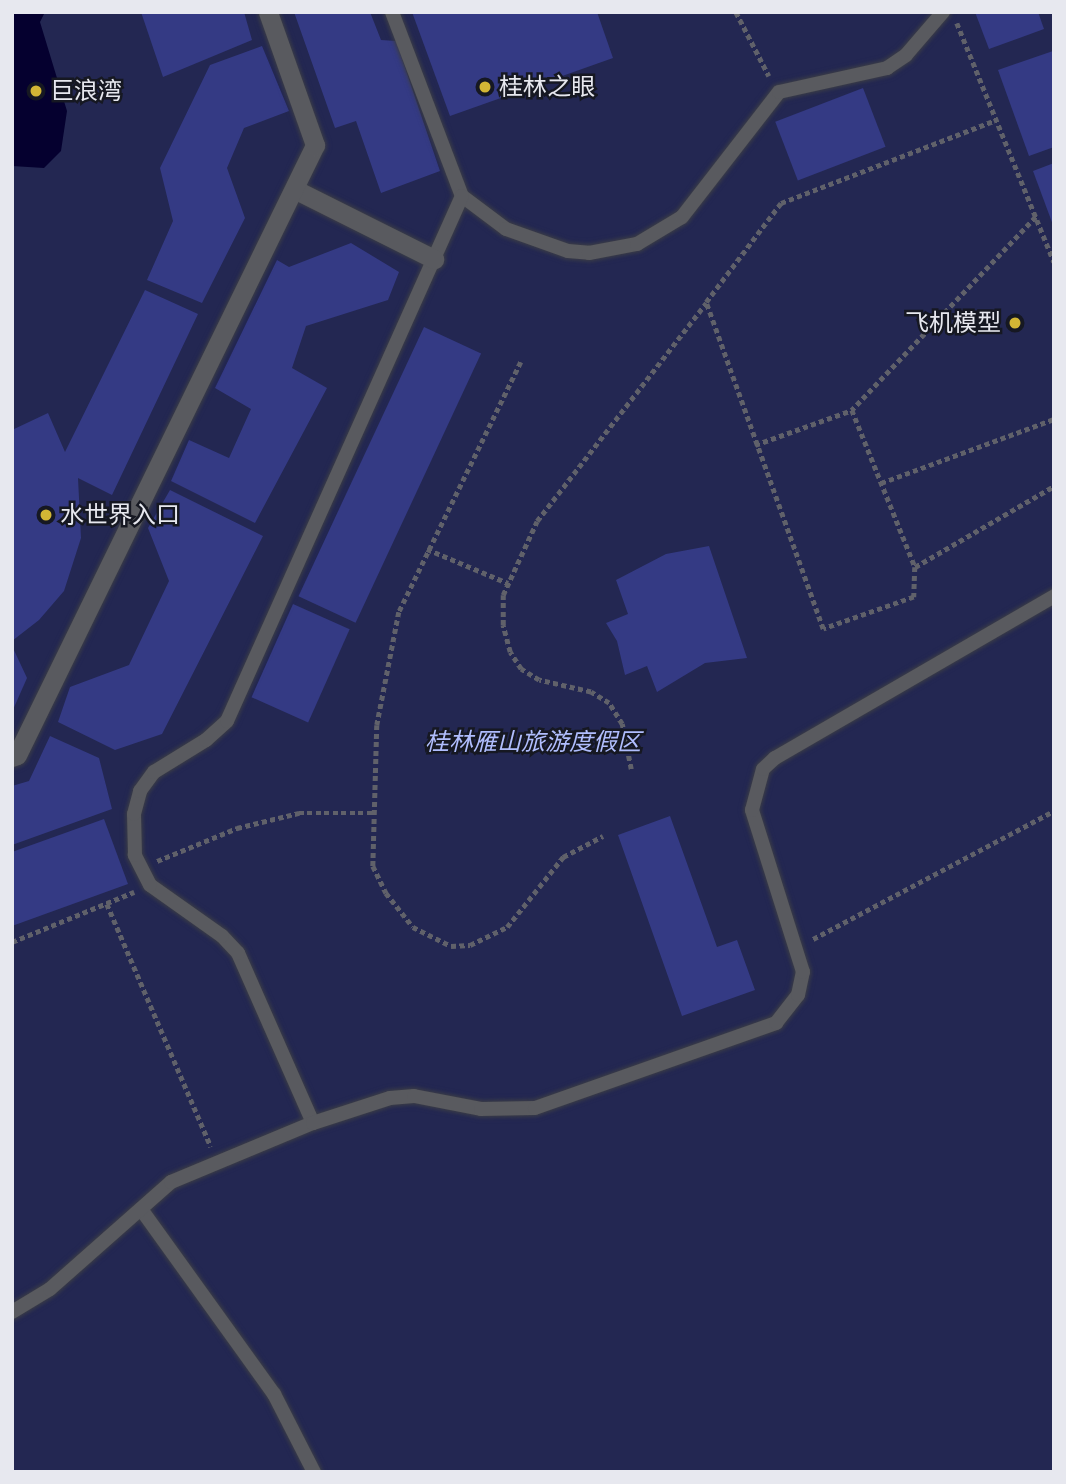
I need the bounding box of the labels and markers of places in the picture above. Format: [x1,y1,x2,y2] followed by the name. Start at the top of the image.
[499,73,595,101] place label: 桂林之眼
[50,77,122,105] place label: 巨浪湾
[477,79,493,95] marker: 桂林之眼
[28,83,44,99] marker: 巨浪湾
[905,309,1001,337] place label: 飞机模型
[1007,315,1023,331] marker: 飞机模型
[60,501,180,529] place label: 水世界入口
[38,507,54,523] marker: 水世界入口

